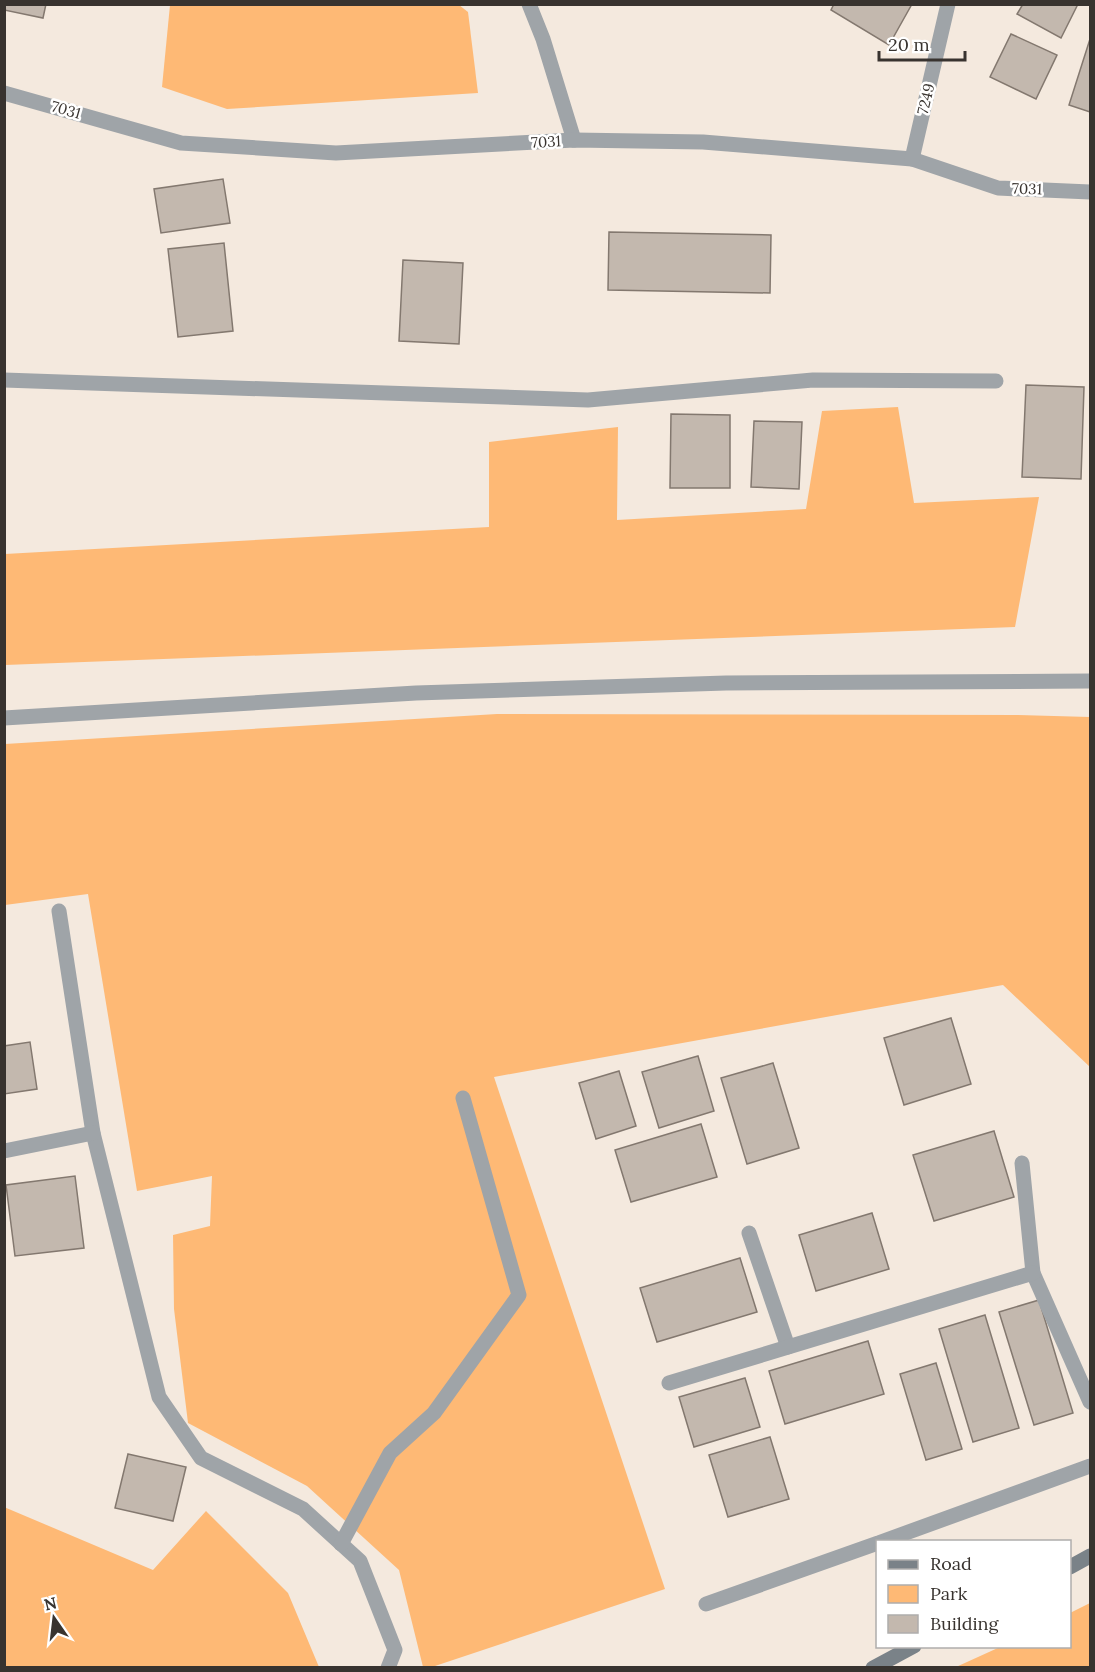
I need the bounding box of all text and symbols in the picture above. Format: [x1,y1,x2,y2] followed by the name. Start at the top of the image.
[879,24,964,62] scale bar
[888,33,930,56] text: 20 m
[913,81,938,116] street label: 7249
[49,96,83,123] street label: 7031
[530,131,561,152] street label: 7031
[1012,178,1042,199] street label: 7031
[876,1540,1071,1648] legend
[930,1552,972,1575] text: Road
[930,1582,968,1605] text: Park
[24,1588,84,1648] north arrow
[42,1592,59,1615] text: N
[930,1612,1000,1635] text: Building

